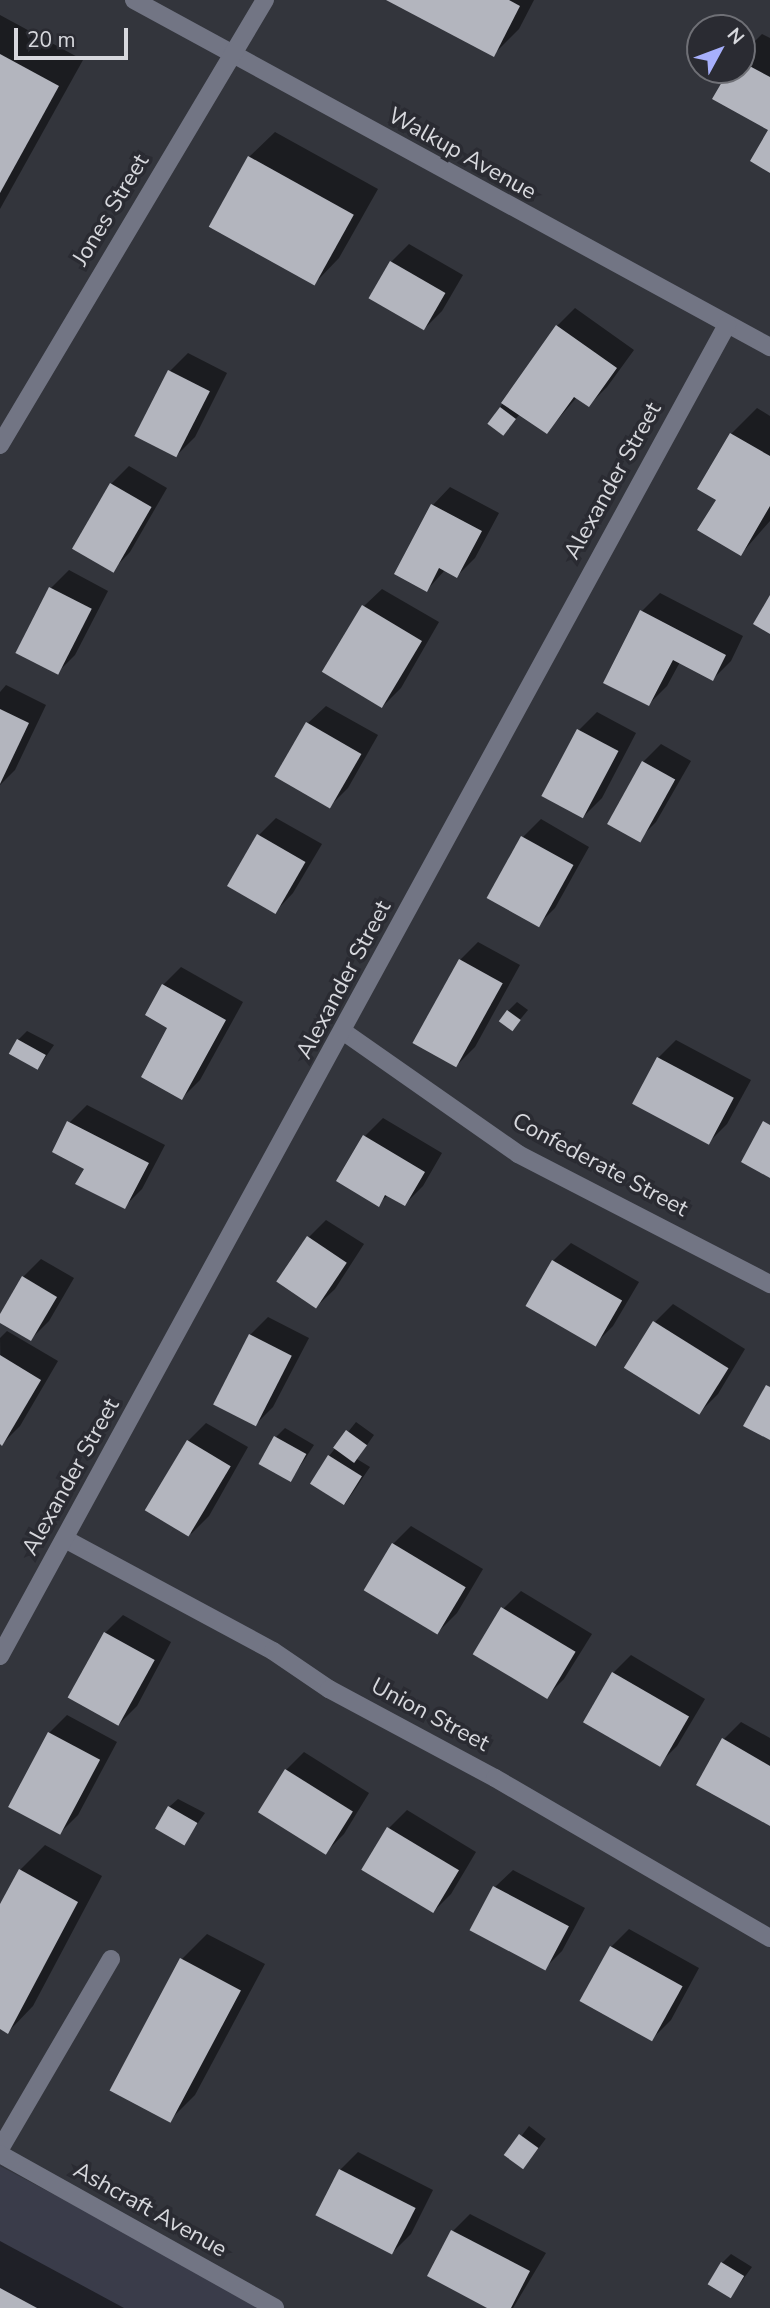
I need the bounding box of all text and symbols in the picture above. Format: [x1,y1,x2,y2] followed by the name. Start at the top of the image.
[18,14,131,58] scale bar
[686,14,756,84] north arrow
[721,23,750,50] text: N
[27,26,76,54] text: 20 m
[383,102,541,206] street label: Walkup Avenue
[67,149,155,271] street label: Jones Street
[558,398,668,564] street label: Alexander Street
[291,896,397,1064] street label: Alexander Street
[507,1107,693,1223] street label: Confederate Street
[16,1394,126,1560] street label: Alexander Street
[366,1672,494,1758] street label: Union Street
[69,2156,231,2264] street label: Ashcraft Avenue

